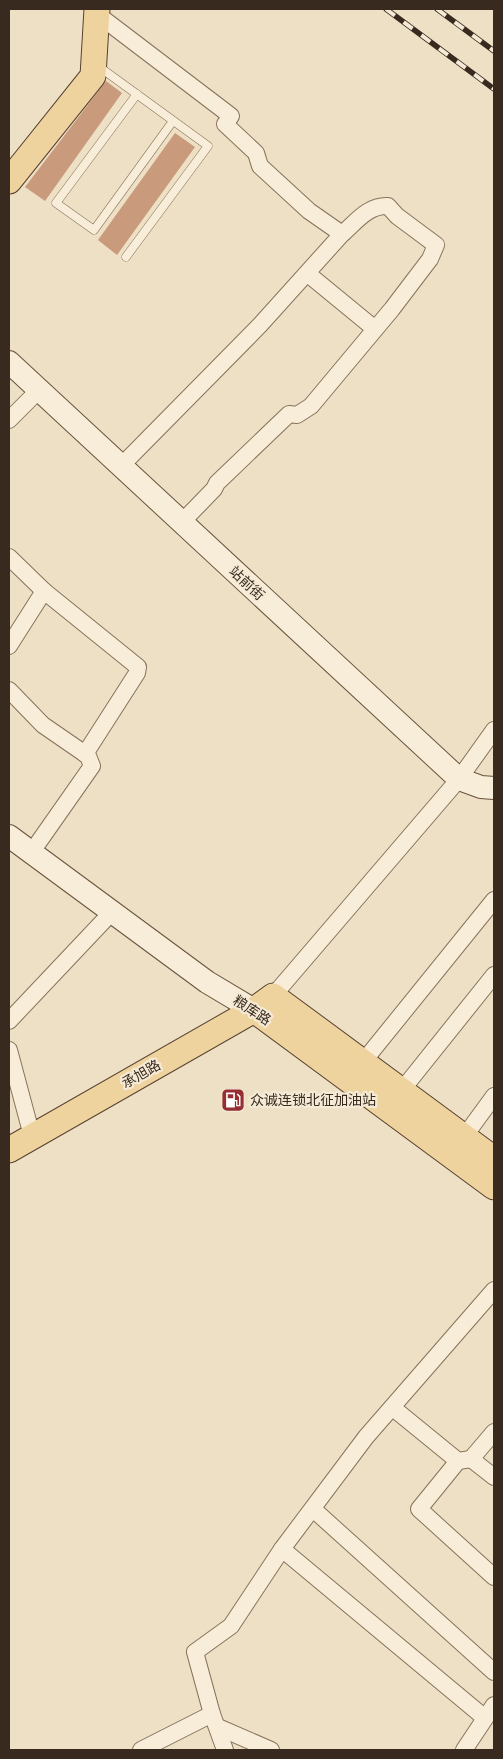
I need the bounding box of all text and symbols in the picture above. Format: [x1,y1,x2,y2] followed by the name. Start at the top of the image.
[226,563,268,603] street label: 站前街
[230,992,274,1028] street label: 粮库路
[119,1057,163,1091] street label: 承旭路
[220,1087,246,1113] fuel station icon: 众诚连锁北征加油站
[250,1092,376,1108] place label: 众诚连锁北征加油站

